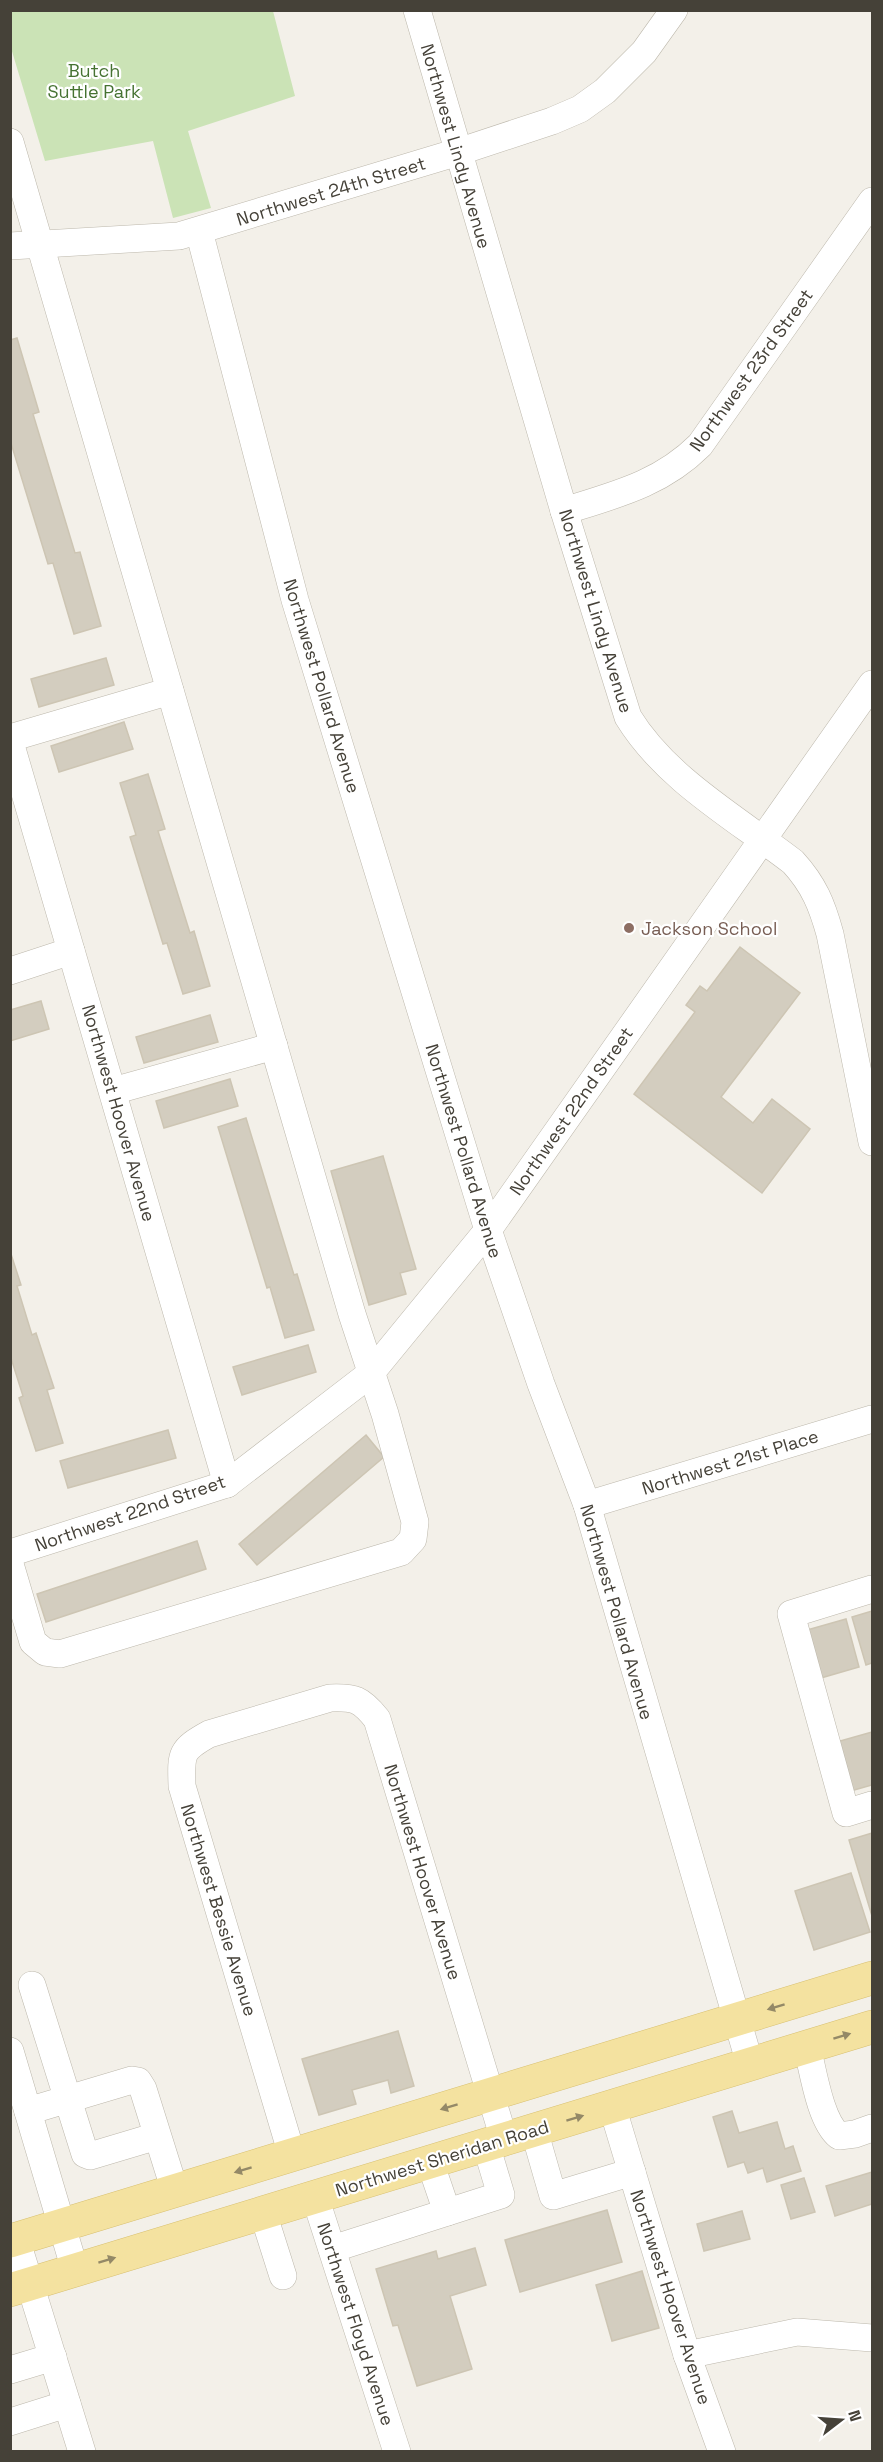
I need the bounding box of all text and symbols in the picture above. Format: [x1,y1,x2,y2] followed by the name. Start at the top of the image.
[416,41,496,251] street label: Northwest Lindy Avenue
[47,59,141,103] park label: Butch Suttle Park
[234,151,428,231] street label: Northwest 24th Street
[684,284,818,456] street label: Northwest 23rd Street
[554,506,638,716] street label: Northwest Lindy Avenue
[278,576,366,796] street label: Northwest Pollard Avenue
[641,917,777,940] place label: Jackson School
[622,921,636,935] marker: Jackson School
[77,1002,161,1224] street label: Northwest Hoover Avenue
[504,1022,638,1200] street label: Northwest 22nd Street
[420,1041,508,1261] street label: Northwest Pollard Avenue
[639,1424,821,1500] street label: Northwest 21st Place
[32,1470,228,1556] street label: Northwest 22nd Street
[575,1502,659,1722] street label: Northwest Pollard Avenue
[379,1761,467,1983] street label: Northwest Hoover Avenue
[176,1801,262,2019] street label: Northwest Bessie Avenue
[767,2003,785,2012] one-way arrow
[833,2031,851,2040] one-way arrow
[440,2103,458,2112] one-way arrow
[566,2113,584,2122] one-way arrow
[333,2115,551,2201] street label: Northwest Sheridan Road
[234,2166,252,2175] one-way arrow
[625,2187,717,2407] street label: Northwest Hoover Avenue
[312,2220,400,2428] street label: Northwest Floyd Avenue
[98,2255,116,2264] one-way arrow
[811,2390,871,2450] north arrow
[843,2408,866,2424] text: N

